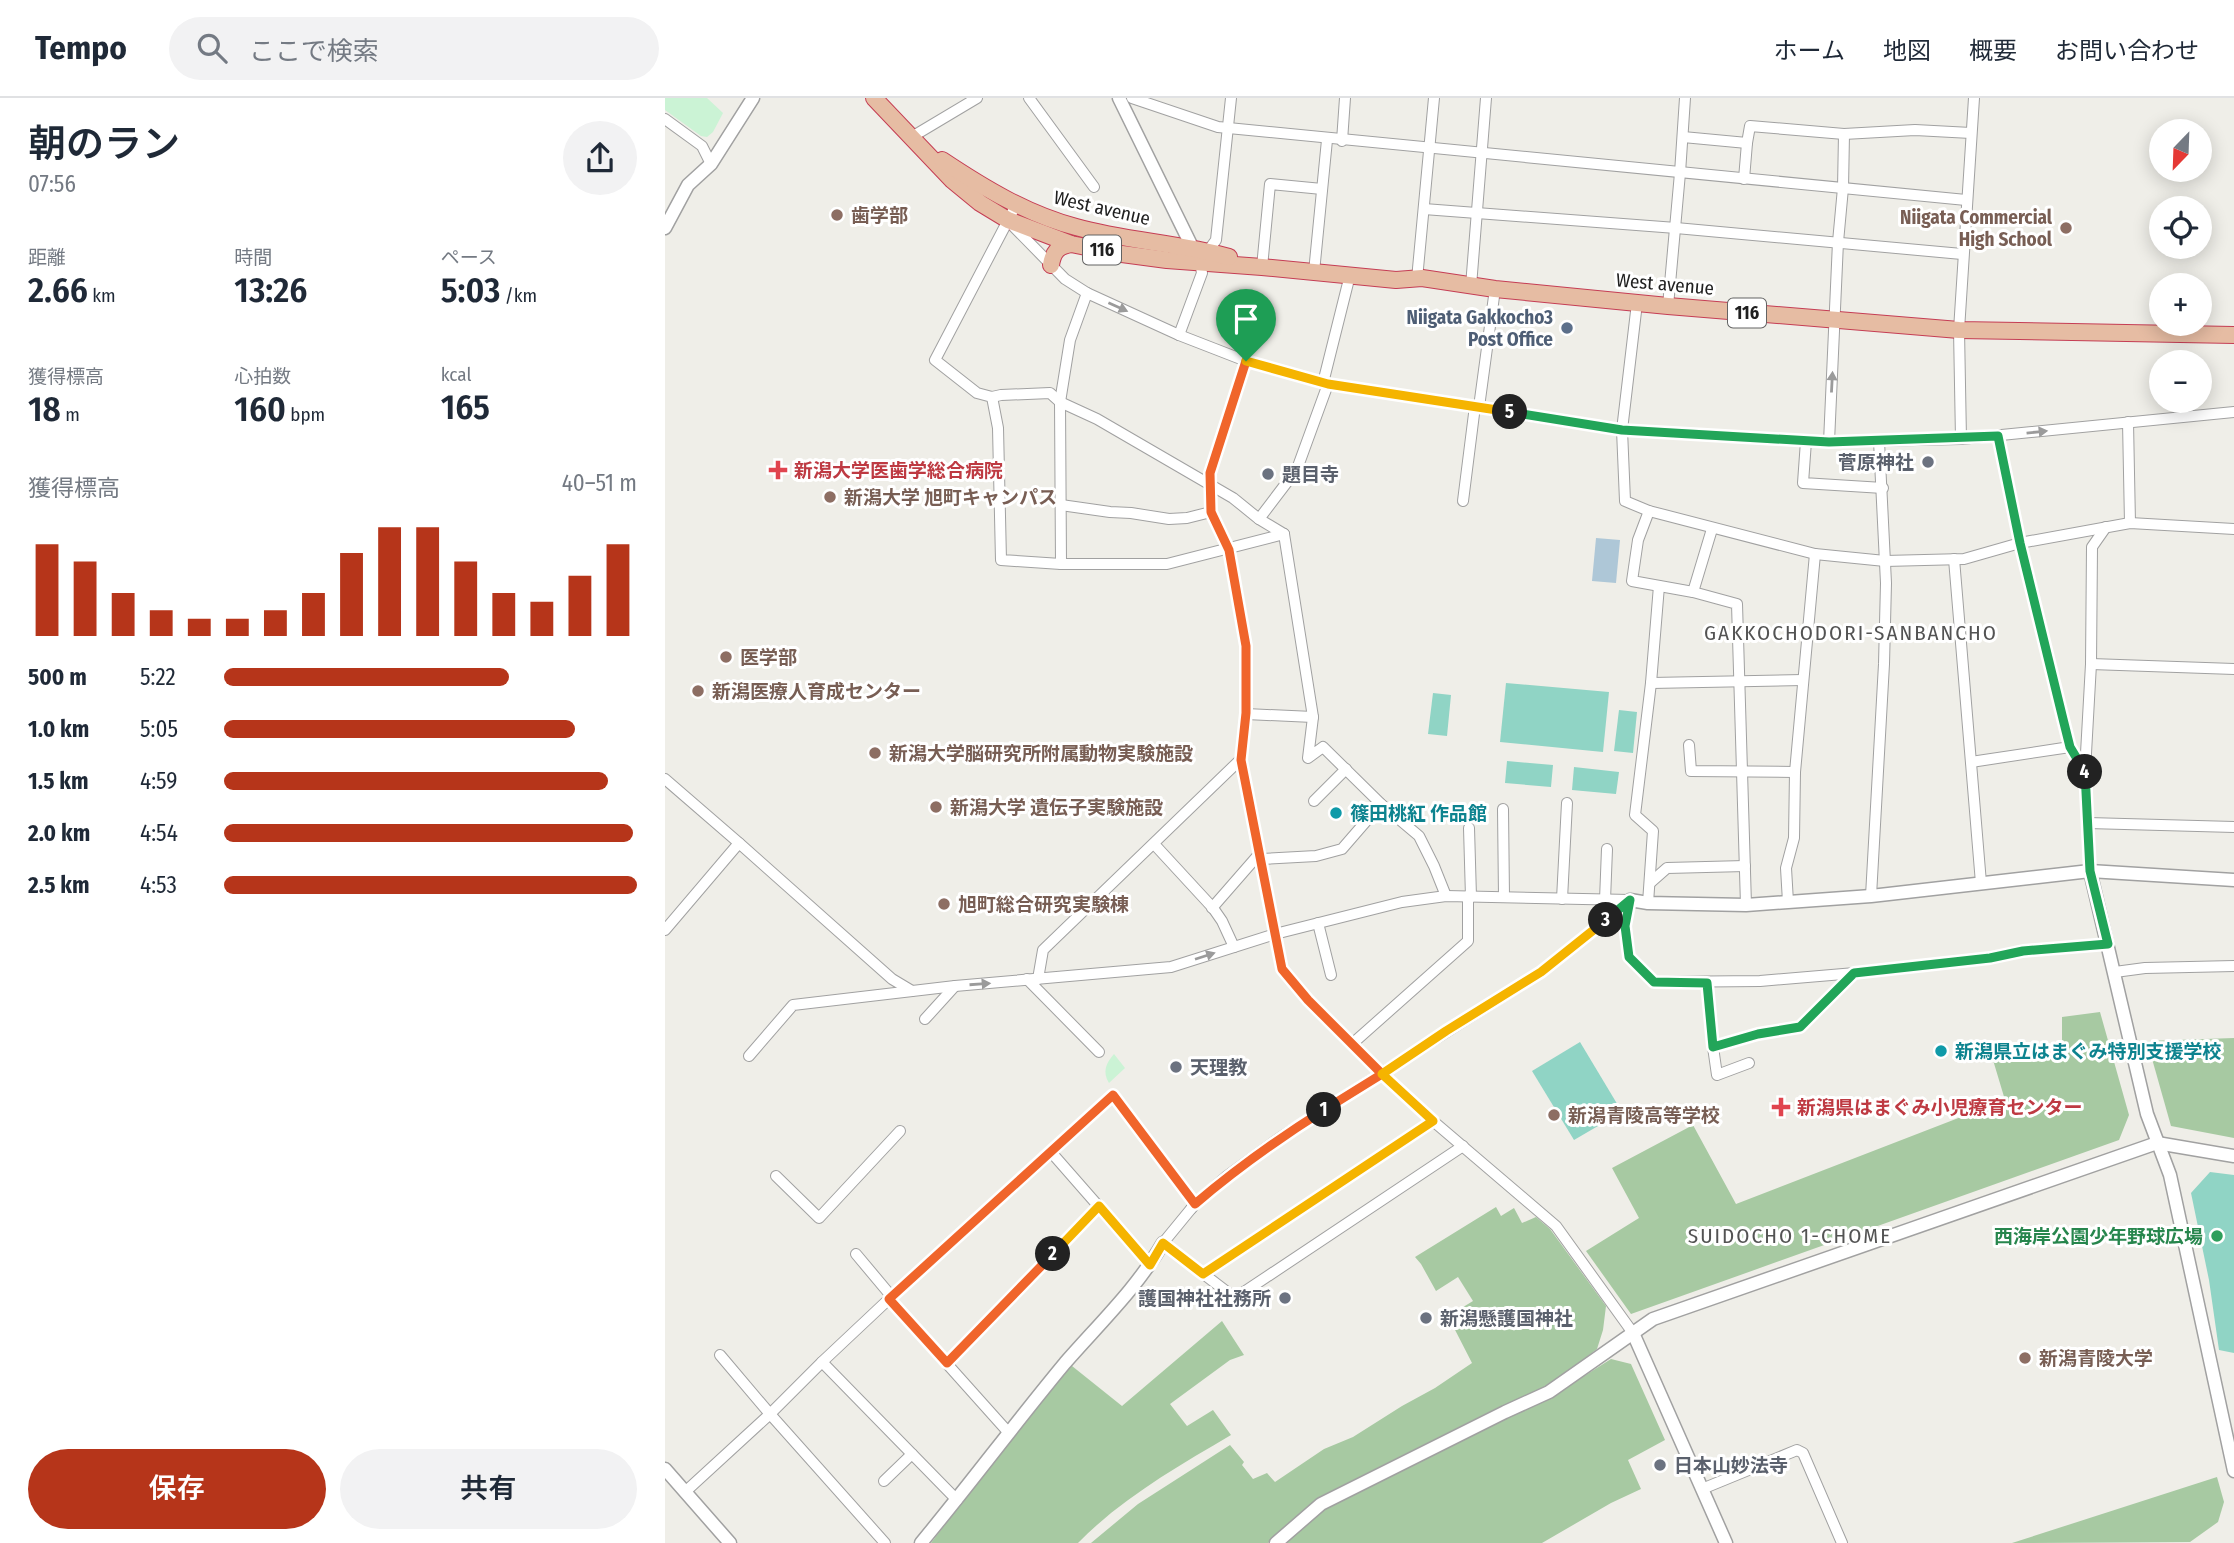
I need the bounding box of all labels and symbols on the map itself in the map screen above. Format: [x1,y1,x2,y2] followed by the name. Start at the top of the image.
[2149,119,2212,182] north arrow
[1051,186,1153,230] street label: West avenue
[851,204,908,227] place label: 歯学部
[1900,206,2053,251] place label: Niigata Commercial High School
[829,207,845,223] marker: 歯学部
[2058,220,2074,236] marker: Niigata Commercial High School
[1083,236,1121,265] road number: 116
[1615,268,1715,300] street label: West avenue
[1216,289,1276,361] pin
[1728,298,1766,328] road number: 116
[1107,302,1128,313] one-way arrow
[1407,306,1553,351] place label: Niigata Gakkocho3 Post Office
[1559,320,1575,336] marker: Niigata Gakkocho3 Post Office
[1827,370,1838,392] one-way arrow
[1493,394,1527,430] pin: 5
[2026,426,2048,437] one-way arrow
[1838,451,1914,474] place label: 菅原神社
[1920,454,1936,470] marker: 菅原神社
[794,459,1003,482] place label: 新潟大学医歯学総合病院
[768,460,788,480] marker: 新潟大学医歯学総合病院
[1282,463,1339,486] place label: 題目寺
[1260,466,1276,482] marker: 題目寺
[844,486,1057,509] place label: 新潟大学 旭町キャンパス
[822,489,838,505] marker: 新潟大学 旭町キャンパス
[1704,620,1998,646] district label: GAKKOCHODORI-SANBANCHO
[740,646,797,669] place label: 医学部
[718,649,734,665] marker: 医学部
[712,680,921,703] place label: 新潟医療人育成センター
[690,683,706,699] marker: 新潟医療人育成センター
[889,742,1193,765] place label: 新潟大学脳研究所附属動物実験施設
[867,745,883,761] marker: 新潟大学脳研究所附属動物実験施設
[2067,754,2103,790] pin: 4
[950,796,1163,819] place label: 新潟大学 遺伝子実験施設
[928,799,944,815] marker: 新潟大学 遺伝子実験施設
[1350,802,1487,825] place label: 篠田桃紅 作品館
[1328,805,1344,821] marker: 篠田桃紅 作品館
[958,893,1129,916] place label: 旭町総合研究実験棟
[936,896,952,912] marker: 旭町総合研究実験棟
[1588,902,1623,938] pin: 3
[1195,950,1216,961] one-way arrow
[969,978,991,989] one-way arrow
[1955,1040,2222,1063] place label: 新潟県立はまぐみ特別支援学校
[1933,1043,1949,1059] marker: 新潟県立はまぐみ特別支援学校
[1190,1056,1248,1079] place label: 天理教
[1168,1059,1184,1075] marker: 天理教
[1307,1093,1341,1128] pin: 1
[1797,1096,2083,1119] place label: 新潟県はまぐみ小児療育センター
[1771,1097,1791,1117] marker: 新潟県はまぐみ小児療育センター
[1568,1104,1720,1127] place label: 新潟青陵高等学校
[1546,1107,1562,1123] marker: 新潟青陵高等学校
[1688,1223,1892,1249] district label: SUIDOCHO 1-CHOME
[1994,1225,2203,1248] place label: 西海岸公園少年野球広場
[2209,1228,2225,1244] marker: 西海岸公園少年野球広場
[1035,1236,1071,1272] pin: 2
[1138,1287,1271,1310] place label: 護国神社社務所
[1277,1290,1293,1306] marker: 護国神社社務所
[1440,1307,1573,1330] place label: 新潟懸護国神社
[1418,1310,1434,1326] marker: 新潟懸護国神社
[2039,1347,2153,1370] place label: 新潟青陵大学
[2017,1350,2033,1366] marker: 新潟青陵大学
[1674,1454,1788,1477] place label: 日本山妙法寺
[1652,1457,1668,1473] marker: 日本山妙法寺

